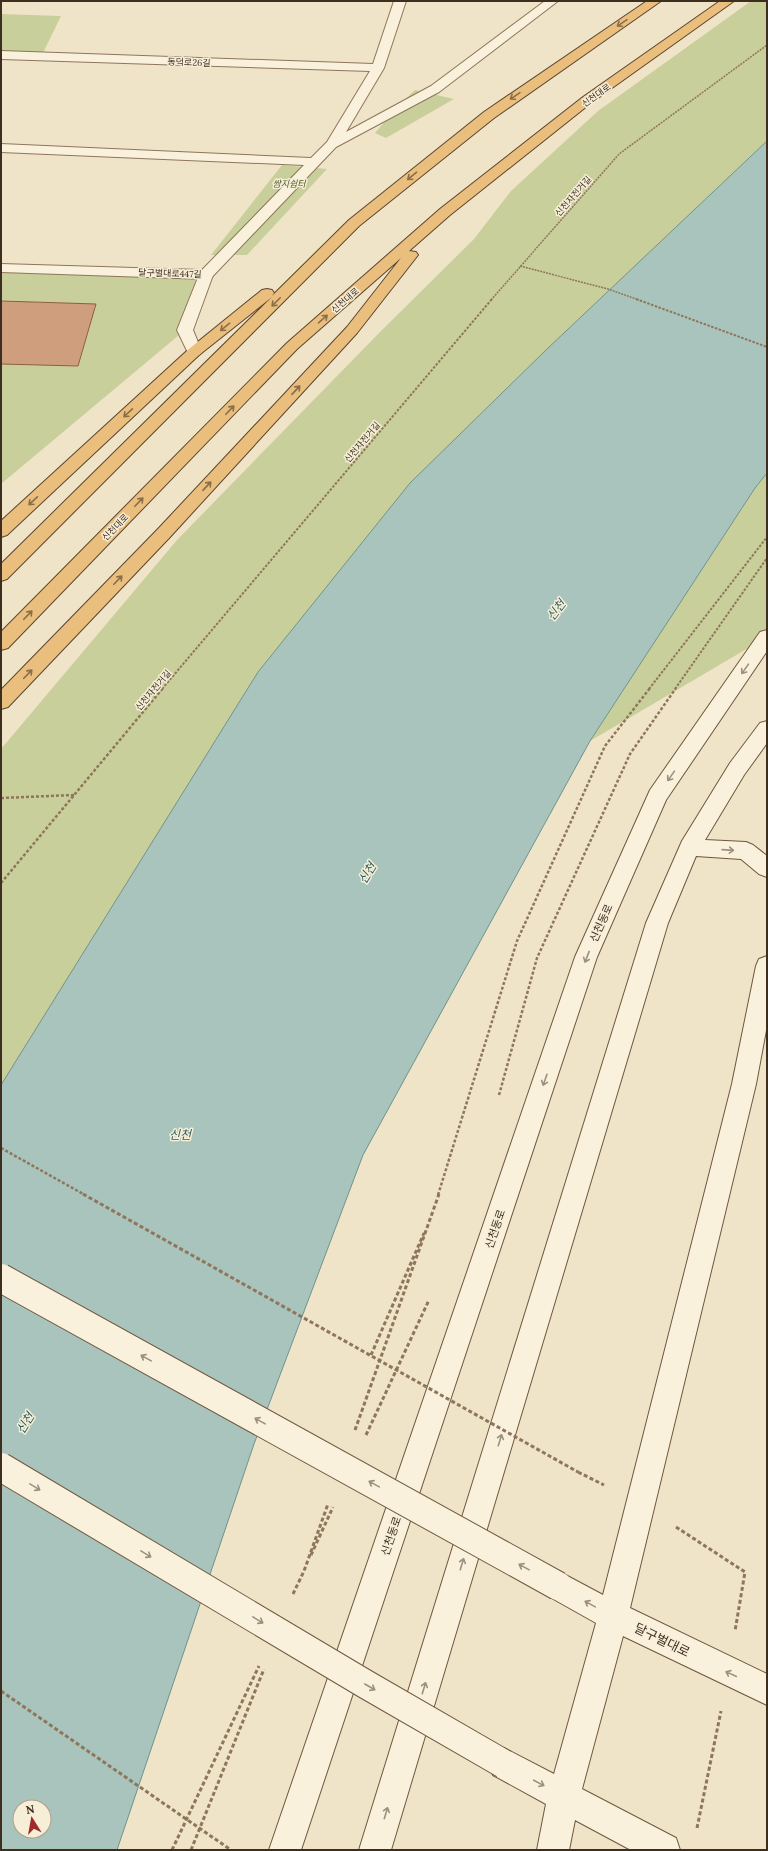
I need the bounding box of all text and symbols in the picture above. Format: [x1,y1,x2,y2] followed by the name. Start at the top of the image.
[617,19,628,27] one-way arrow
[167,56,211,68] street label: 동덕로26길
[579,81,613,109] street label: 신천대로
[509,93,521,101] one-way arrow
[407,172,418,180] one-way arrow
[553,174,593,218] street label: 신천자전거길
[272,178,307,189] park label: 쌈지쉼터
[138,266,202,280] street label: 달구벌대로447길
[329,285,361,315] street label: 신천대로
[271,297,281,307] one-way arrow
[318,314,328,324] one-way arrow
[220,322,231,331] one-way arrow
[291,385,300,396] one-way arrow
[225,405,235,415] one-way arrow
[123,408,133,418] one-way arrow
[342,419,382,465] street label: 신천자전거길
[203,481,212,491] one-way arrow
[28,497,38,506] one-way arrow
[134,497,144,507] one-way arrow
[100,511,130,543] street label: 신천대로
[113,575,123,585] one-way arrow
[543,595,570,623] water label: 신천
[23,610,33,620] one-way arrow
[741,664,749,675] one-way arrow
[133,667,173,713] street label: 신천자전거길
[23,669,33,679] one-way arrow
[667,771,675,782] one-way arrow
[721,846,734,853] one-way arrow
[355,858,380,886] water label: 신천
[586,902,616,944] street label: 신천동로
[582,951,590,963] one-way arrow
[541,1074,548,1087] one-way arrow
[169,1127,193,1142] water label: 신천
[482,1208,508,1250] street label: 신천동로
[140,1354,152,1361] one-way arrow
[13,1408,38,1436] water label: 신천
[254,1417,266,1424] one-way arrow
[497,1433,504,1446] one-way arrow
[368,1479,380,1487] one-way arrow
[28,1484,40,1492] one-way arrow
[378,1515,404,1557] street label: 신천동로
[140,1550,152,1558] one-way arrow
[459,1558,466,1571] one-way arrow
[518,1563,530,1570] one-way arrow
[584,1599,596,1607] one-way arrow
[252,1617,264,1625] one-way arrow
[631,1619,693,1661] street label: 달구벌대로
[726,1670,738,1677] one-way arrow
[421,1682,428,1695] one-way arrow
[364,1683,376,1691] one-way arrow
[533,1779,545,1787] one-way arrow
[12,1799,52,1839] north arrow
[25,1801,36,1817] text: N
[383,1806,390,1819] one-way arrow

